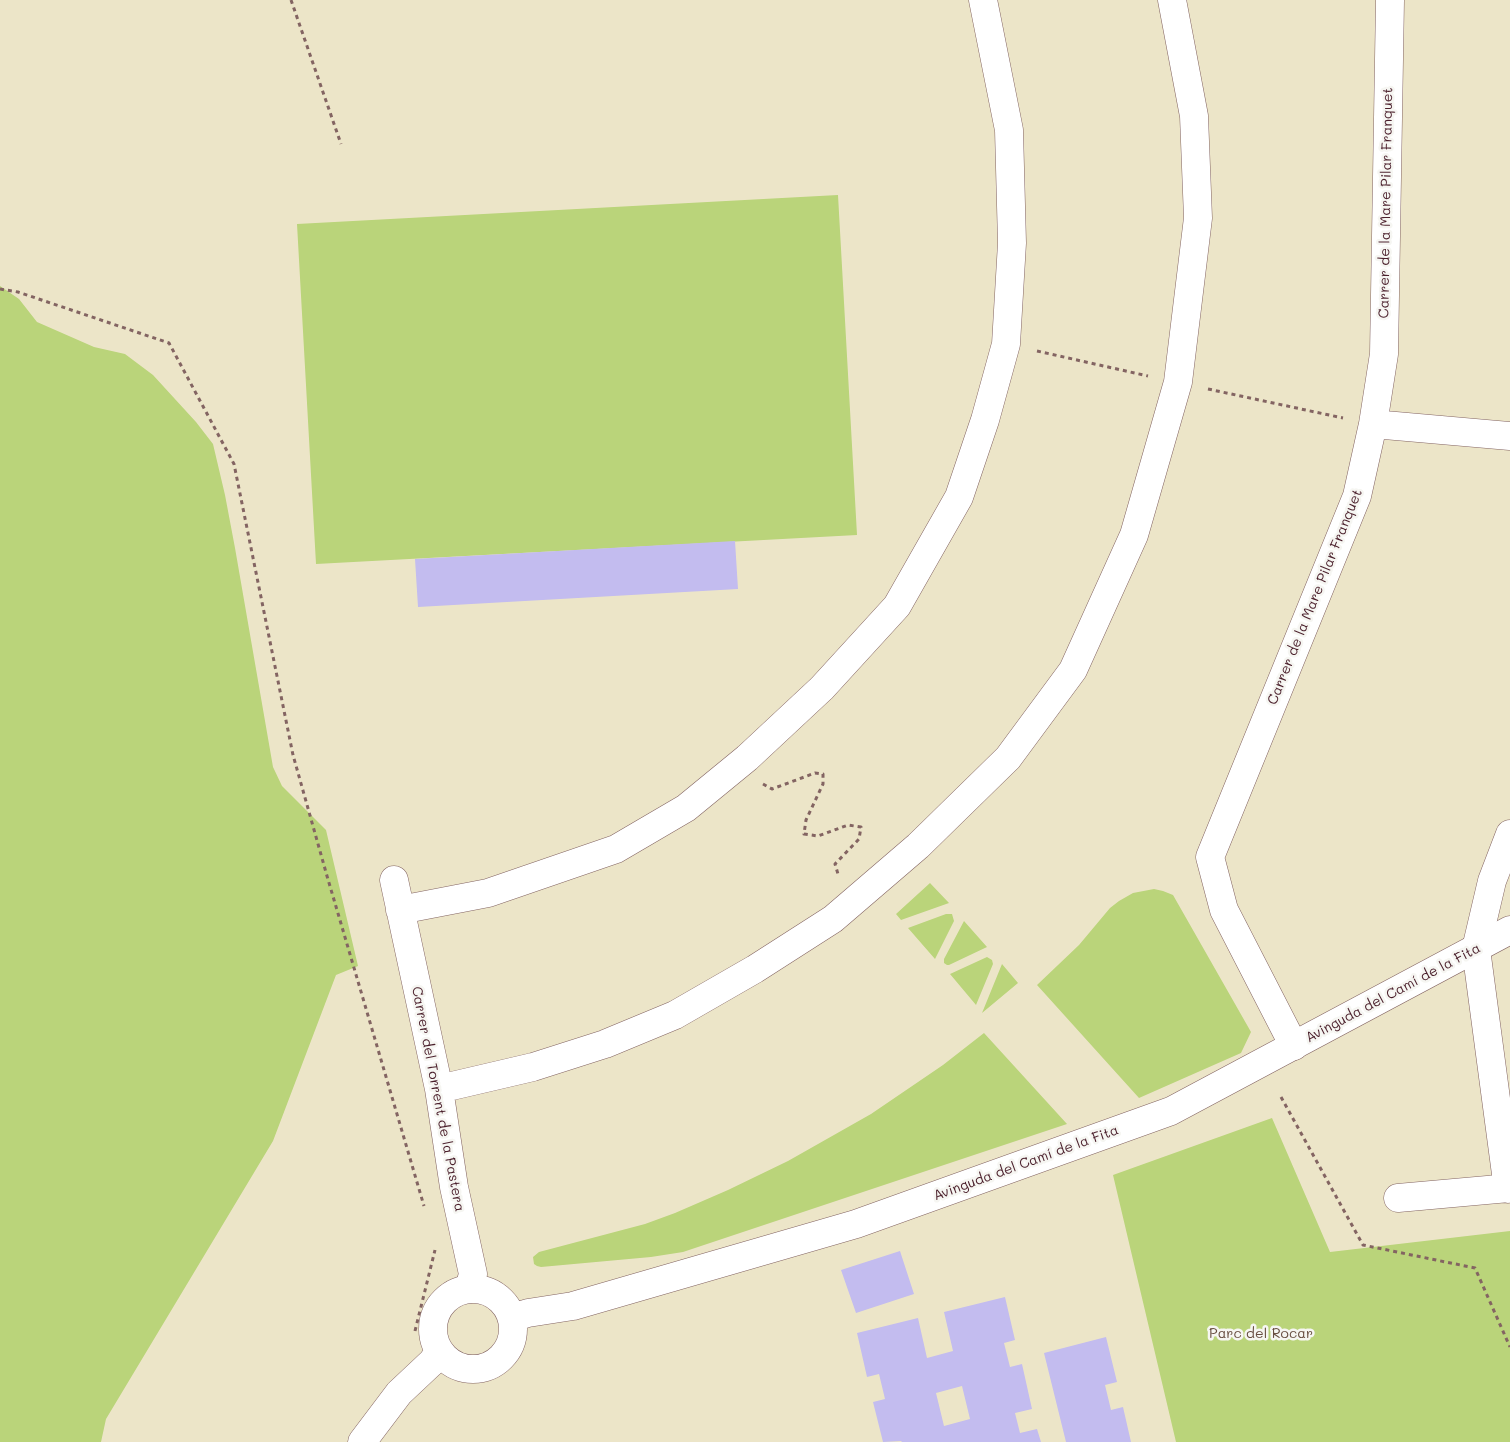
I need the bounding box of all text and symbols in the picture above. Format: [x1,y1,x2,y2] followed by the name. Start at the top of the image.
[1376,87,1396,319] street label: Carrer de la Mare Pilar Franquet
[1264,487,1366,707] street label: Carrer de la Mare Pilar Franquet
[1303,940,1483,1046] street label: Avinguda del Camí de la Fita
[408,985,468,1213] street label: Carrer del Torrent de la Pastera
[931,1122,1121,1204] street label: Avinguda del Camí de la Fita
[1209,1326,1313,1342] park label: Parc del Rocar

